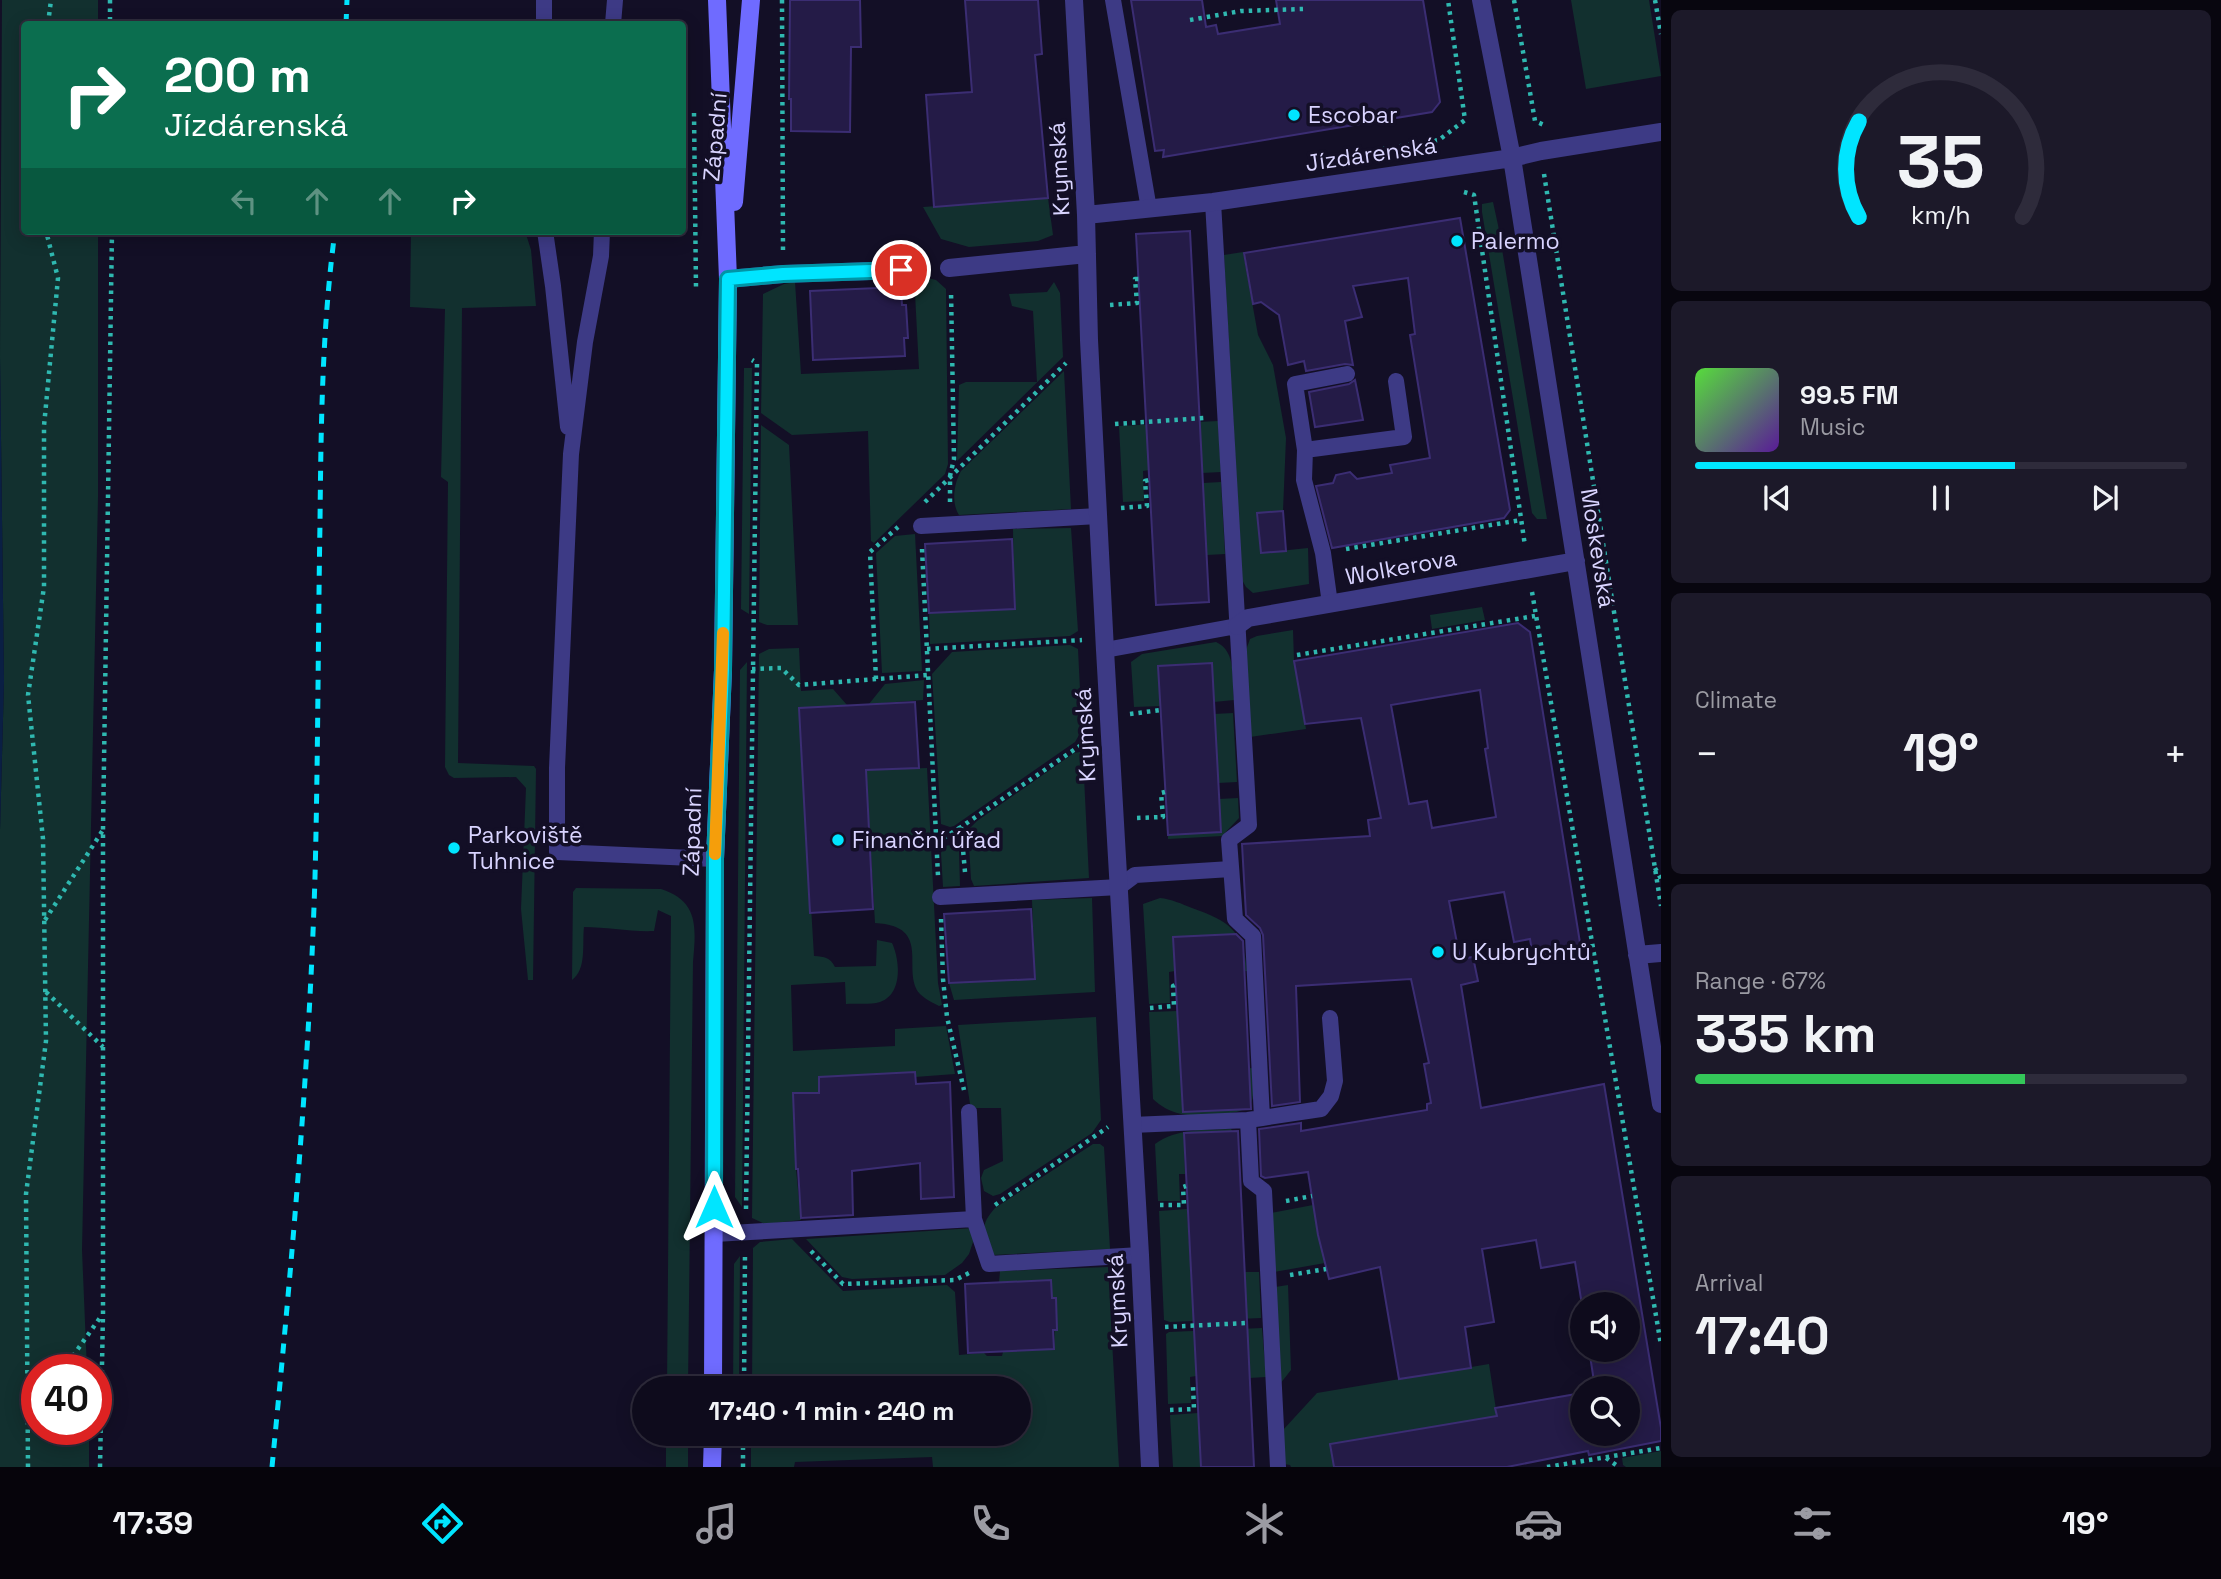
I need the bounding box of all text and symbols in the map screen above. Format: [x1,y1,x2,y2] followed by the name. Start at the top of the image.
[164,44,311,106] text: 200 m
[49,49,140,140] icon: right
[696,91,734,183] street label: Západní
[1308,100,1398,130] place label: Escobar
[164,105,348,145] text: Jízdárenská
[1286,107,1302,123] marker: Escobar
[1897,115,1985,208] text: 35
[1042,121,1076,217] street label: Krymská
[1303,130,1439,178] street label: Jízdárenská
[225,182,263,220] icon: left
[298,182,336,220] icon: ahead
[371,182,409,220] icon: ahead
[444,182,482,220] icon: right
[1911,199,1971,231] text: km/h
[1471,226,1560,256] place label: Palermo
[1449,233,1465,249] marker: Palermo
[871,240,931,300] pin
[882,251,920,289] icon: arrive
[1800,378,1899,412] text: 99.5 FM
[1800,412,1865,442] text: Music
[1758,479,1796,517] icon: previous
[1922,479,1960,517] icon: pause
[2086,479,2124,517] icon: next
[1574,486,1622,610] street label: Moskevská
[1343,542,1459,592] street label: Wolkerova
[1695,685,1777,715] text: Climate
[1068,687,1102,783] street label: Krymská
[1903,720,1979,786] text: 19°
[1695,730,1719,778] text: −
[2163,730,2187,778] text: +
[675,787,709,877] street label: Západní
[468,820,583,876] place label: Parkoviště Tuhnice
[852,825,1001,855] place label: Finanční úřad
[830,832,846,848] marker: Finanční úřad
[446,840,462,856] marker: Parkoviště Tuhnice
[1452,937,1591,967] place label: U Kubrychtů
[1430,944,1446,960] marker: U Kubrychtů
[1695,966,1826,996] text: Range · 67%
[1695,1001,1876,1067] text: 335 km
[677,1170,751,1244] position arrow
[1100,1253,1134,1349] street label: Krymská
[1695,1268,1763,1298] text: Arrival
[1570,1292,1640,1446] map controls
[1570,1292,1640,1362] button: sound
[1695,1303,1830,1369] text: 17:40
[21,1354,112,1445] speed limit sign: 40
[1570,1376,1640,1446] button: search
[709,1394,954,1428] text: 17:40 · 1 min · 240 m
[418,1499,467,1548] icon: directions
[692,1499,741,1548] icon: music
[966,1499,1015,1548] icon: phone
[1240,1499,1289,1548] icon: climate
[1514,1499,1563,1548] icon: car
[1788,1499,1837,1548] icon: filters
[112,1503,193,1543] text: 17:39
[2062,1503,2109,1543] text: 19°

